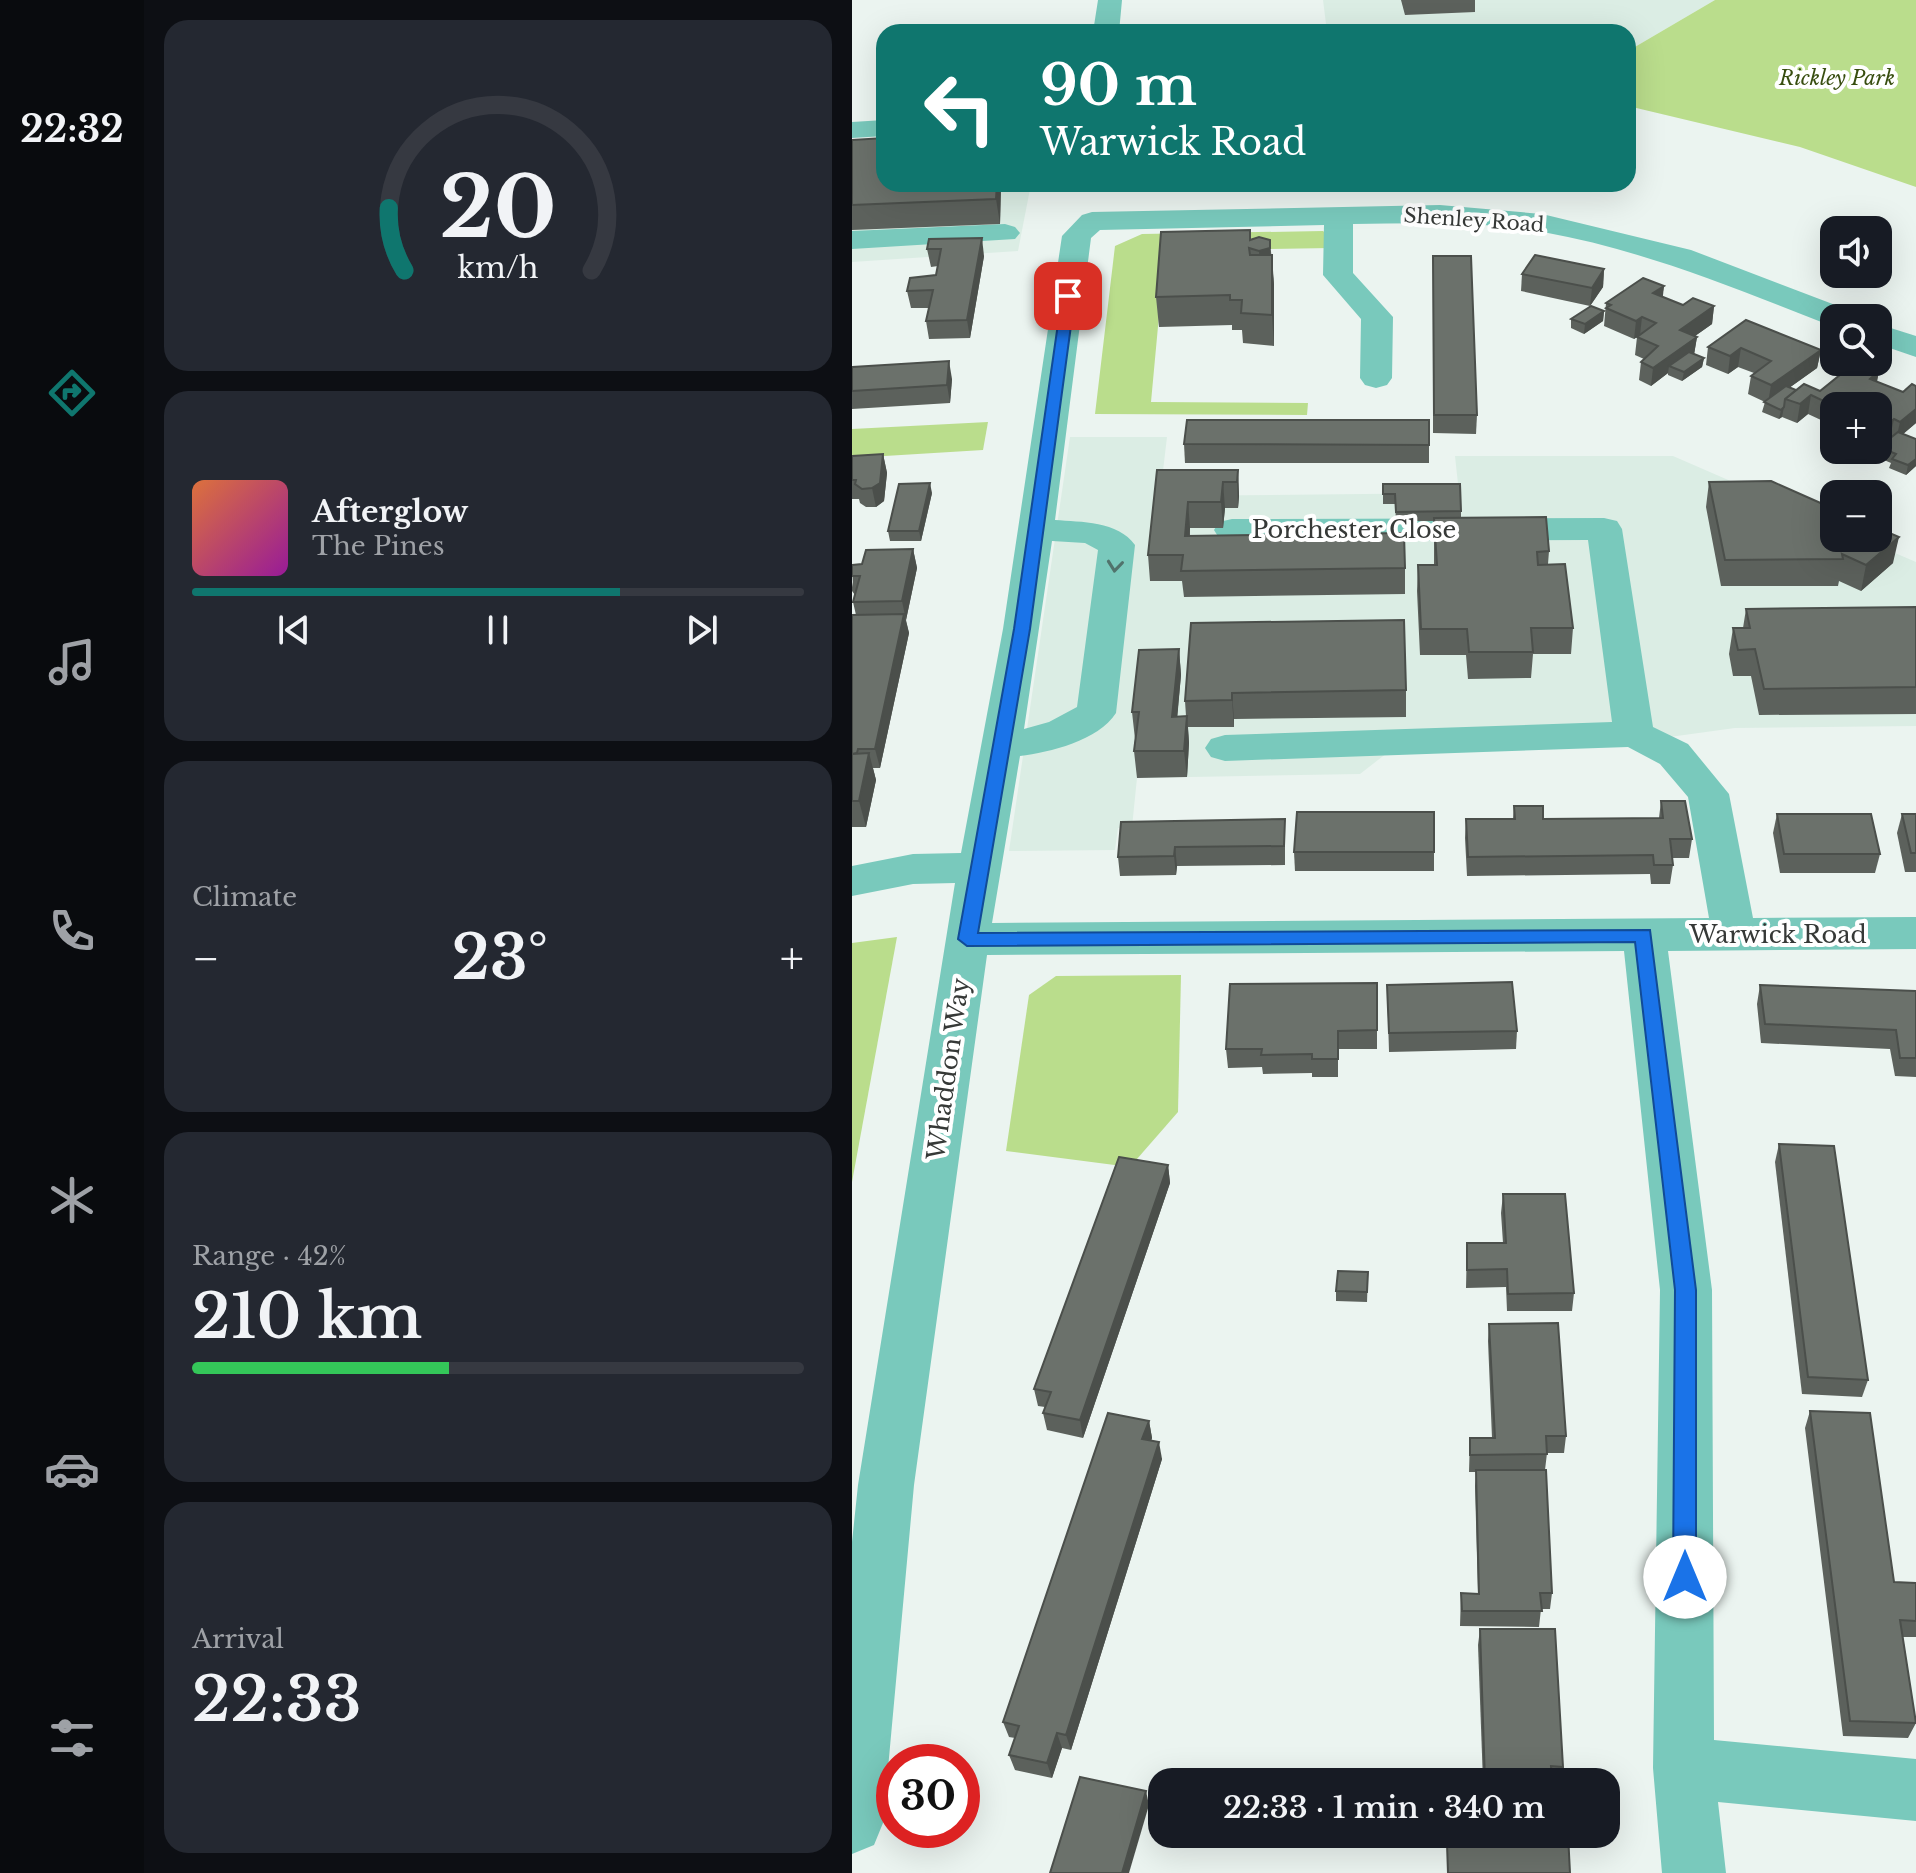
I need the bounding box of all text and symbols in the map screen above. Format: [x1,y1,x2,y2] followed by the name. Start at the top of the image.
[1040,51,1197,120] text: 90 m
[908,56,1012,160] icon: left
[1778,66,1895,90] park label: Rickley Park
[20,107,124,152] text: 22:32
[1040,120,1306,165] text: Warwick Road
[440,156,556,259] text: 20
[1403,203,1545,237] street label: Shenley Road
[1820,216,1892,552] map controls
[1820,216,1892,288] button: sound
[457,250,539,286] text: km/h
[1034,262,1102,330] pin
[1046,274,1090,318] icon: arrive
[1820,304,1892,376] button: search
[44,365,100,421] icon: directions
[1820,392,1892,464] button: +
[1820,480,1892,552] button: −
[312,493,468,530] text: Afterglow
[1252,515,1456,544] street label: Porchester Close
[312,530,444,562] text: The Pines
[1106,559,1123,572] one-way arrow
[272,608,316,652] icon: previous
[476,608,520,652] icon: pause
[680,608,724,652] icon: next
[44,634,100,690] icon: music
[192,881,297,913] text: Climate
[44,903,100,959] icon: phone
[1688,920,1867,949] street label: Warwick Road
[452,921,548,995] text: 23°
[192,931,220,986] text: −
[780,931,804,986] text: +
[921,976,975,1163] street label: Whaddon Way
[44,1172,100,1228] icon: climate
[192,1240,346,1272] text: Range · 42%
[192,1280,422,1354] text: 210 km
[44,1441,100,1497] icon: car
[1643,1535,1727,1619] position arrow
[192,1623,284,1655] text: Arrival
[192,1663,361,1737] text: 22:33
[44,1710,100,1766] icon: filters
[876,1744,980,1848] speed limit sign: 30
[1223,1789,1545,1826] text: 22:33 · 1 min · 340 m

